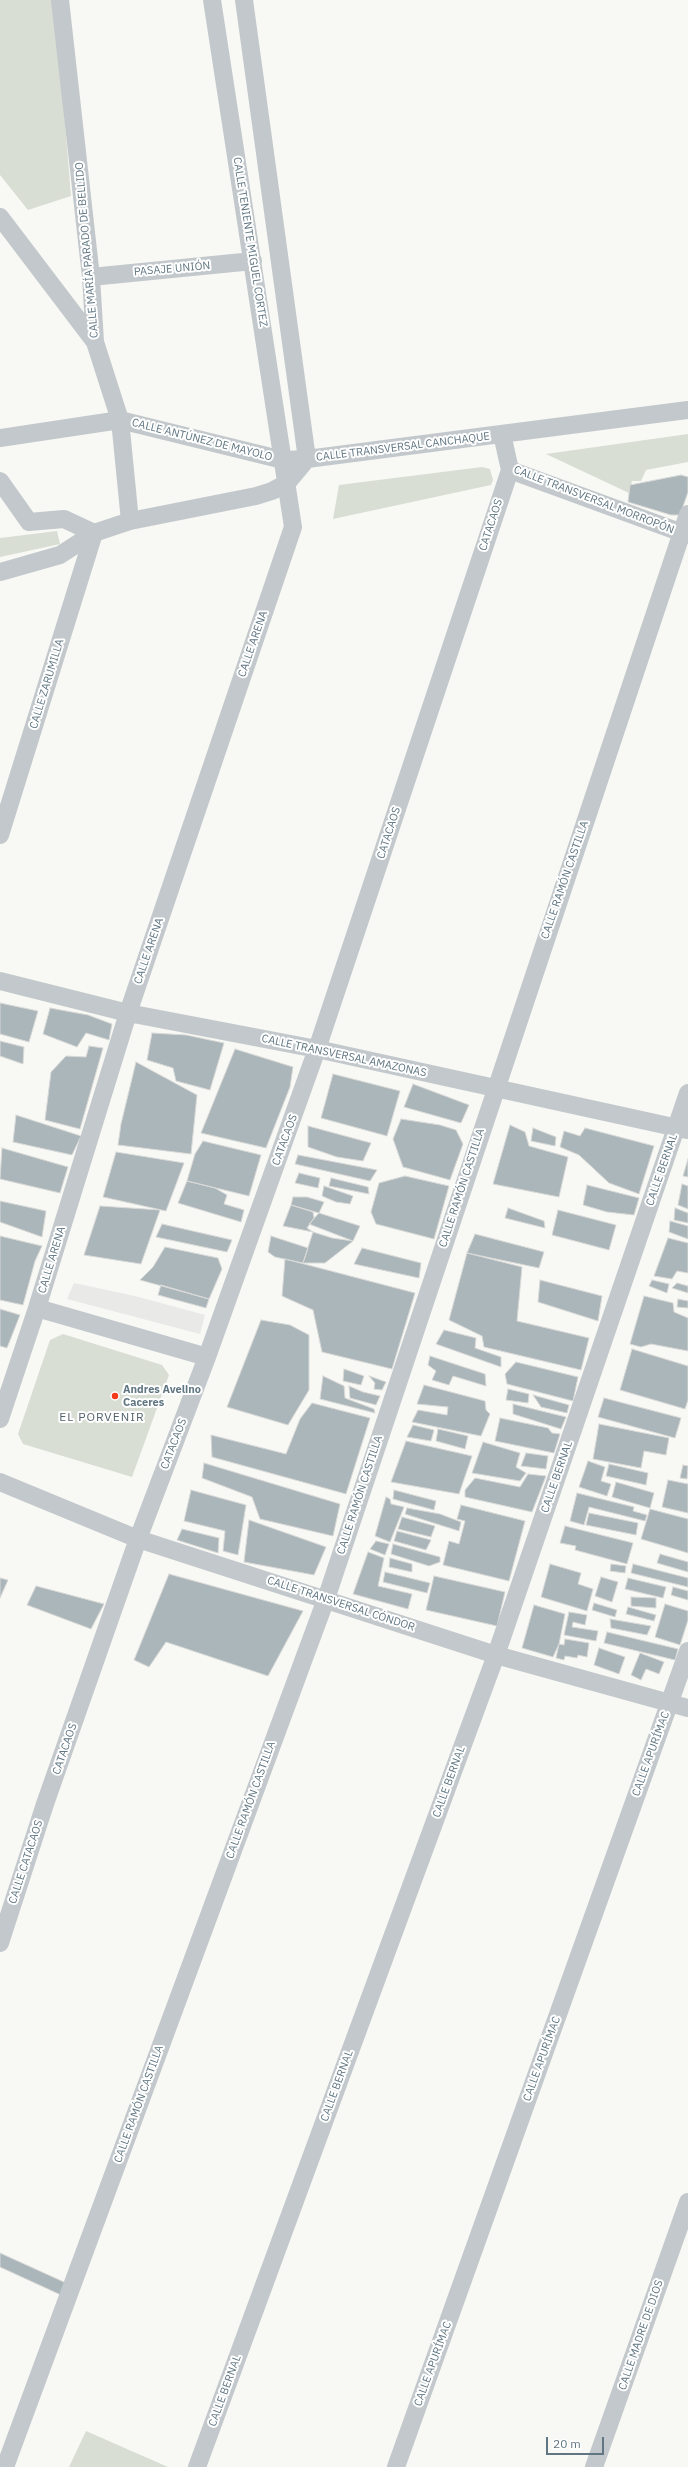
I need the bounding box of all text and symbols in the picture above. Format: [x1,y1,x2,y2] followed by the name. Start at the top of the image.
[230,156,270,328] street label: CALLE TENIENTE MIGUEL CORTEZ
[73,161,101,339] street label: CALLE MARÍA PARADO DE BELLIDO
[133,259,211,279] street label: PASAJE UNIÓN
[130,416,274,464] street label: CALLE ANTÚNEZ DE MAYOLO
[315,430,491,464] street label: CALLE TRANSVERSAL CANCHAQUE
[512,463,676,537] street label: CALLE TRANSVERSAL MORROPÓN
[476,498,506,552] street label: CATACAOS
[235,609,271,679] street label: CALLE ARENA
[27,637,67,731] street label: CALLE ZARUMILLA
[374,806,404,860] street label: CATACAOS
[539,819,591,941] street label: CALLE RAMÓN CASTILLA
[131,916,167,986] street label: CALLE ARENA
[260,1032,428,1080] street label: CALLE TRANSVERSAL AMAZONAS
[270,1113,300,1167] street label: CATACAOS
[437,1127,487,1249] street label: CALLE RAMÓN CASTILLA
[644,1132,680,1208] street label: CALLE BERNAL
[36,1225,68,1295] street label: CALLE ARENA
[123,1383,201,1409] place label: Andres Avelino Caceres
[110,1391,120,1401] marker: Andres Avelino Caceres
[59,1411,145,1425] district label: EL PORVENIR
[158,1417,190,1471] street label: CATACAOS
[335,1434,385,1556] street label: CALLE RAMÓN CASTILLA
[539,1439,575,1515] street label: CALLE BERNAL
[265,1574,417,1634] street label: CALLE TRANSVERSAL CÓNDOR
[630,1710,672,1798] street label: CALLE APURÍMAC
[50,1722,80,1776] street label: CATACAOS
[224,1739,278,1861] street label: CALLE RAMÓN CASTILLA
[430,1745,468,1819] street label: CALLE BERNAL
[6,1818,46,1906] street label: CALLE CATACAOS
[521,2015,563,2103] street label: CALLE APURÍMAC
[112,2043,166,2165] street label: CALLE RAMÓN CASTILLA
[318,2049,356,2123] street label: CALLE BERNAL
[616,2278,666,2392] street label: CALLE MADRE DE DIOS
[412,2320,454,2408] street label: CALLE APURÍMAC
[206,2354,244,2428] street label: CALLE BERNAL
[548,2429,606,2455] scale bar
[553,2436,581,2451] text: 20 m

